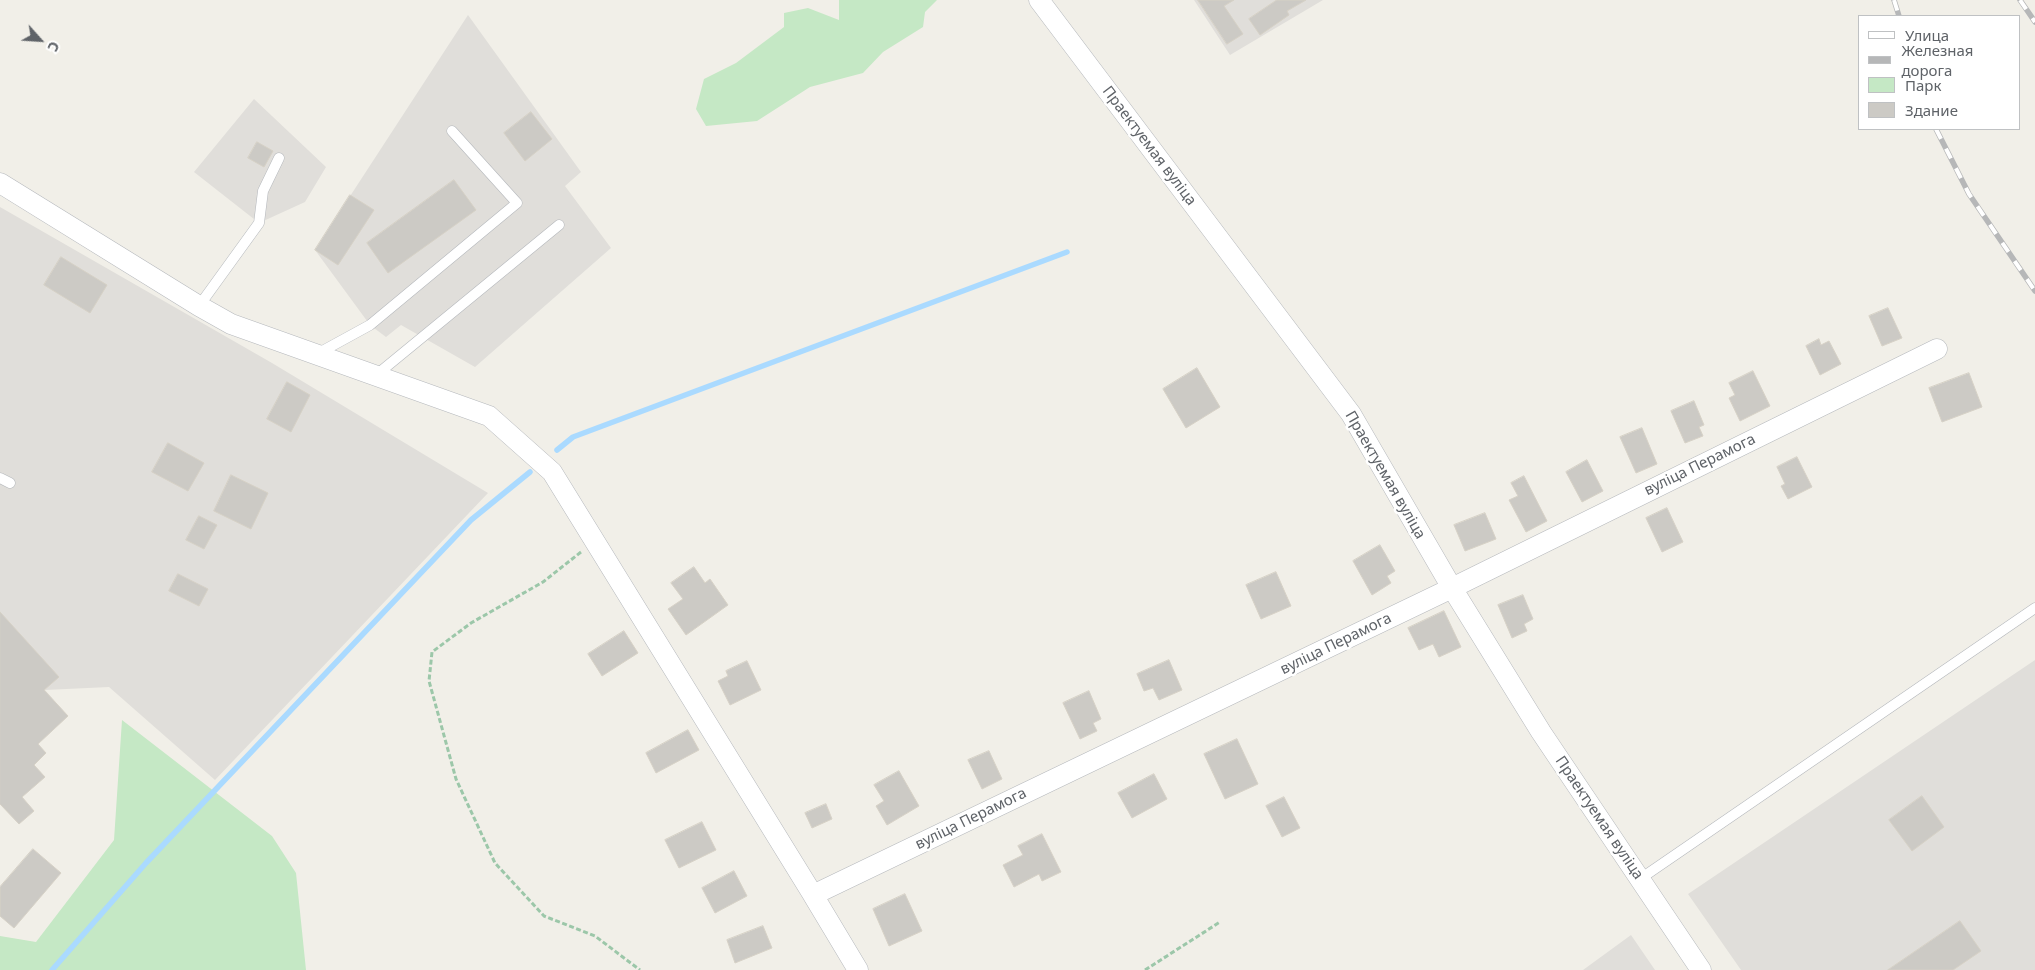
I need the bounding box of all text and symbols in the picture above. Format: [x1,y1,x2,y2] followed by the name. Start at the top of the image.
[15,15,65,65] north arrow
[1858,15,2020,130] legend
[1905,25,1949,45] text: Улица
[43,39,64,55] text: С
[1901,40,1974,80] text: Железная дорога
[1905,75,1941,95] text: Парк
[1098,83,1200,209] street label: Праектуемая вуліца
[1905,100,1958,120] text: Здание
[1341,408,1429,542] street label: Праектуемая вуліца
[1642,430,1758,500] street label: вуліца Перамога
[1278,609,1394,679] street label: вуліца Перамога
[1551,753,1647,883] street label: Праектуемая вуліца
[913,784,1029,854] street label: вуліца Перамога

